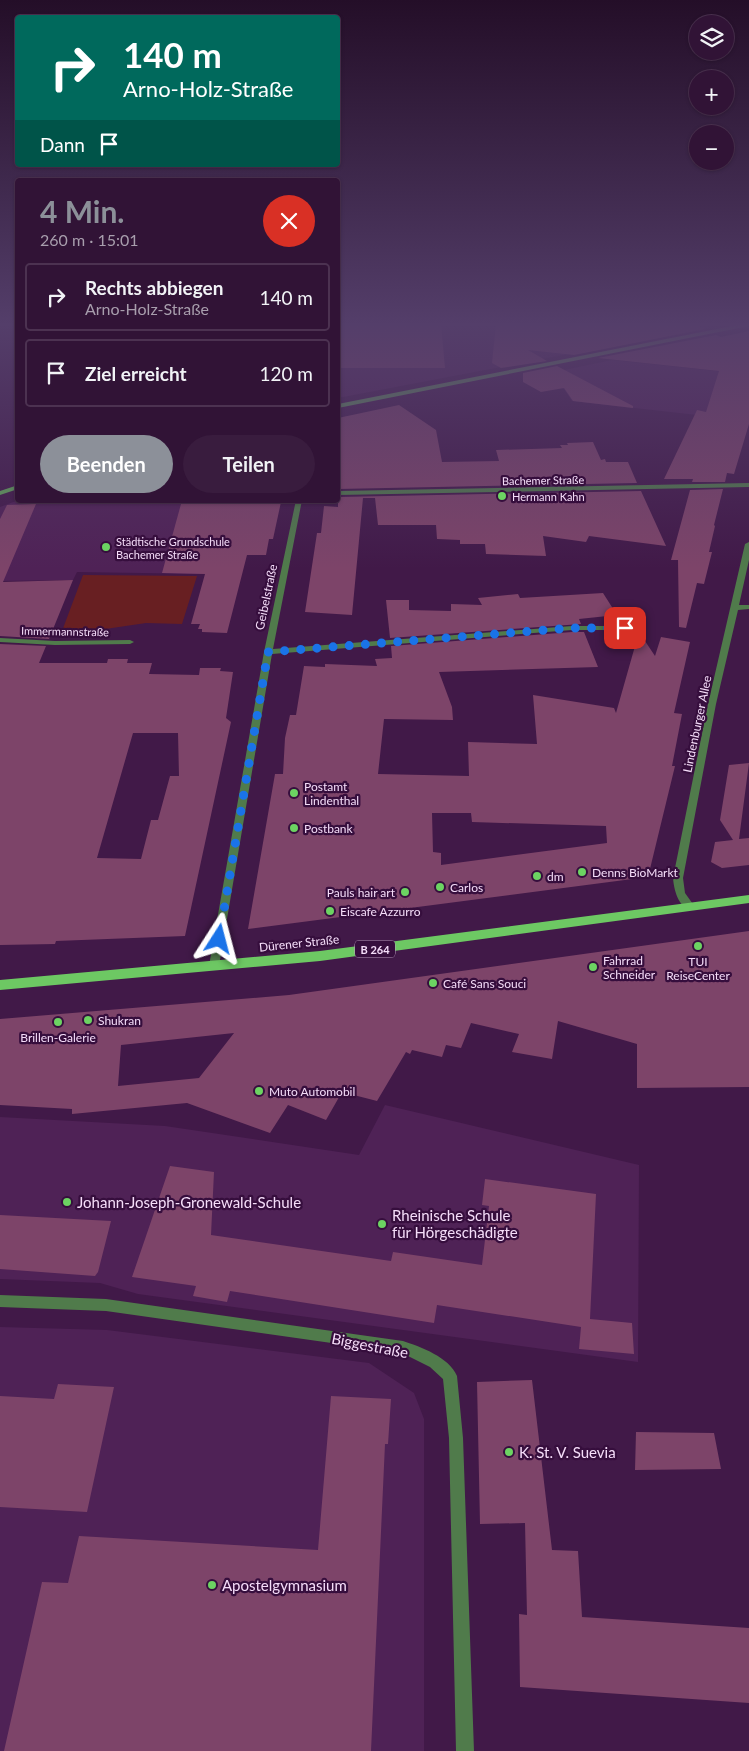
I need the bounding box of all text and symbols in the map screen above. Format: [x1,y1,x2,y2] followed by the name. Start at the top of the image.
[689,15,734,170] map controls
[689,15,734,60] button: layers
[123,33,222,75] text: 140 m
[40,35,105,100] icon: right
[689,70,734,115] button: +
[123,75,293,102] text: Arno-Holz-Straße
[689,125,734,170] button: −
[95,130,123,158] icon: arrive
[40,133,85,156] text: Dann
[40,193,125,229] text: 4 Min.
[263,195,315,247] button: close
[40,230,139,249] text: 260 m · 15:01
[85,276,223,299] text: Rechts abbiegen
[42,283,70,311] icon: right
[259,286,313,309] text: 140 m
[85,299,209,318] text: Arno-Holz-Straße
[42,359,70,387] icon: arrive
[85,362,187,385] text: Ziel erreicht
[259,362,313,385] text: 120 m
[40,435,173,493] button: Beenden
[183,435,315,493] button: Teilen
[502,473,584,487] street label: Bachemer Straße
[496,490,508,502] marker: Hermann Kahn
[512,490,585,503] place label: Hermann Kahn
[116,535,230,561] place label: Städtische Grundschule Bachemer Straße
[100,541,112,553] marker: Städtische Grundschule Bachemer Straße
[252,563,280,631] street label: Geibelstraße
[604,607,646,649] pin
[611,614,639,642] icon: arrive
[21,624,109,638] street label: Immermannstraße
[679,674,715,774] street label: Lindenburger Allee
[304,779,359,808] place label: Postamt Lindenthal
[288,787,300,799] marker: Postamt Lindenthal
[304,821,354,836] place label: Postbank
[288,822,300,834] marker: Postbank
[592,865,679,880] place label: Denns BioMarkt
[576,866,588,878] marker: Denns BioMarkt
[547,869,564,884] place label: dm
[531,870,543,882] marker: dm
[450,880,483,895] place label: Carlos
[434,881,446,893] marker: Carlos
[327,885,396,900] place label: Pauls hair art
[399,886,411,898] marker: Pauls hair art
[340,904,421,919] place label: Eiscafe Azzurro
[324,905,336,917] marker: Eiscafe Azzurro
[192,912,244,964] position arrow
[258,931,340,955] street label: Dürener Straße
[692,940,704,952] marker: TUI ReiseCenter
[355,941,395,958] road number: B 264
[603,953,656,982] place label: Fahrrad Schneider
[666,954,730,983] place label: TUI ReiseCenter
[587,961,599,973] marker: Fahrrad Schneider
[443,976,526,991] place label: Café Sans Souci
[427,977,439,989] marker: Café Sans Souci
[98,1013,141,1028] place label: Shukran
[82,1014,94,1026] marker: Shukran
[52,1016,64,1028] marker: Brillen-Galerie
[20,1030,96,1045] place label: Brillen-Galerie
[269,1084,355,1099] place label: Muto Automobil
[253,1085,265,1097] marker: Muto Automobil
[77,1193,301,1211] place label: Johann-Joseph-Gronewald-Schule
[61,1196,73,1208] marker: Johann-Joseph-Gronewald-Schule
[392,1206,518,1241] place label: Rheinische Schule für Hörgeschädigte
[376,1218,388,1230] marker: Rheinische Schule für Hörgeschädigte
[330,1329,410,1361] street label: Biggestraße
[519,1443,616,1461] place label: K. St. V. Suevia
[503,1446,515,1458] marker: K. St. V. Suevia
[222,1576,347,1594] place label: Apostelgymnasium
[206,1579,218,1591] marker: Apostelgymnasium

